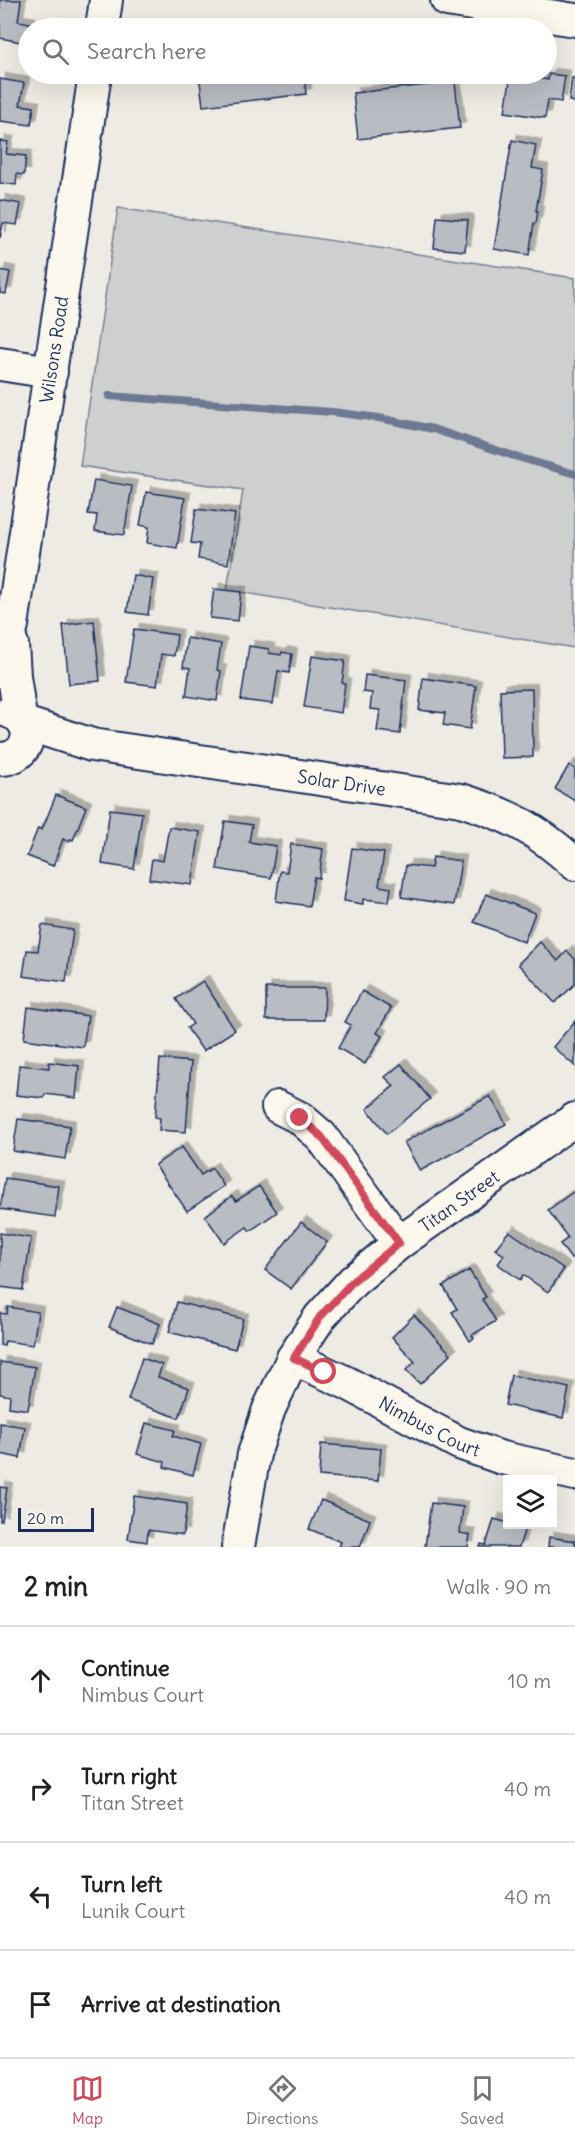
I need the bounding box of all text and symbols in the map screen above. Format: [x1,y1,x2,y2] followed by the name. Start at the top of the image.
[18,18,557,84] search box
[39,35,72,68] icon: search
[87,37,206,65] text: Search here
[34,294,73,405] street label: Wilsons Road
[296,764,387,800] street label: Solar Drive
[286,1104,312,1130] route end
[414,1165,503,1237] street label: Titan Street
[310,1358,336,1384] route start
[375,1391,483,1461] street label: Nimbus Court
[503,1475,557,1529] map controls
[503,1475,557,1529] button: layers
[18,1505,94,1532] scale bar
[27,1508,64,1528] text: 20 m
[24,1570,88,1603] text: 2 min
[446,1574,551,1599] text: Walk · 90 m
[81,1654,170,1682] text: Continue
[24,1664,57,1697] icon: ahead
[508,1668,551,1693] text: 10 m
[81,1682,204,1707] text: Nimbus Court
[81,1762,177,1790] text: Turn right
[24,1772,57,1805] icon: right
[504,1776,551,1801] text: 40 m
[81,1790,184,1815] text: Titan Street
[81,1870,162,1898] text: Turn left
[24,1880,57,1913] icon: left
[504,1884,551,1909] text: 40 m
[81,1898,185,1923] text: Lunik Court
[24,1988,57,2021] icon: arrive
[81,1990,281,2018] text: Arrive at destination
[71,2072,104,2128] tab: Map
[246,2072,318,2128] tab: Directions
[460,2072,504,2128] tab: Saved

